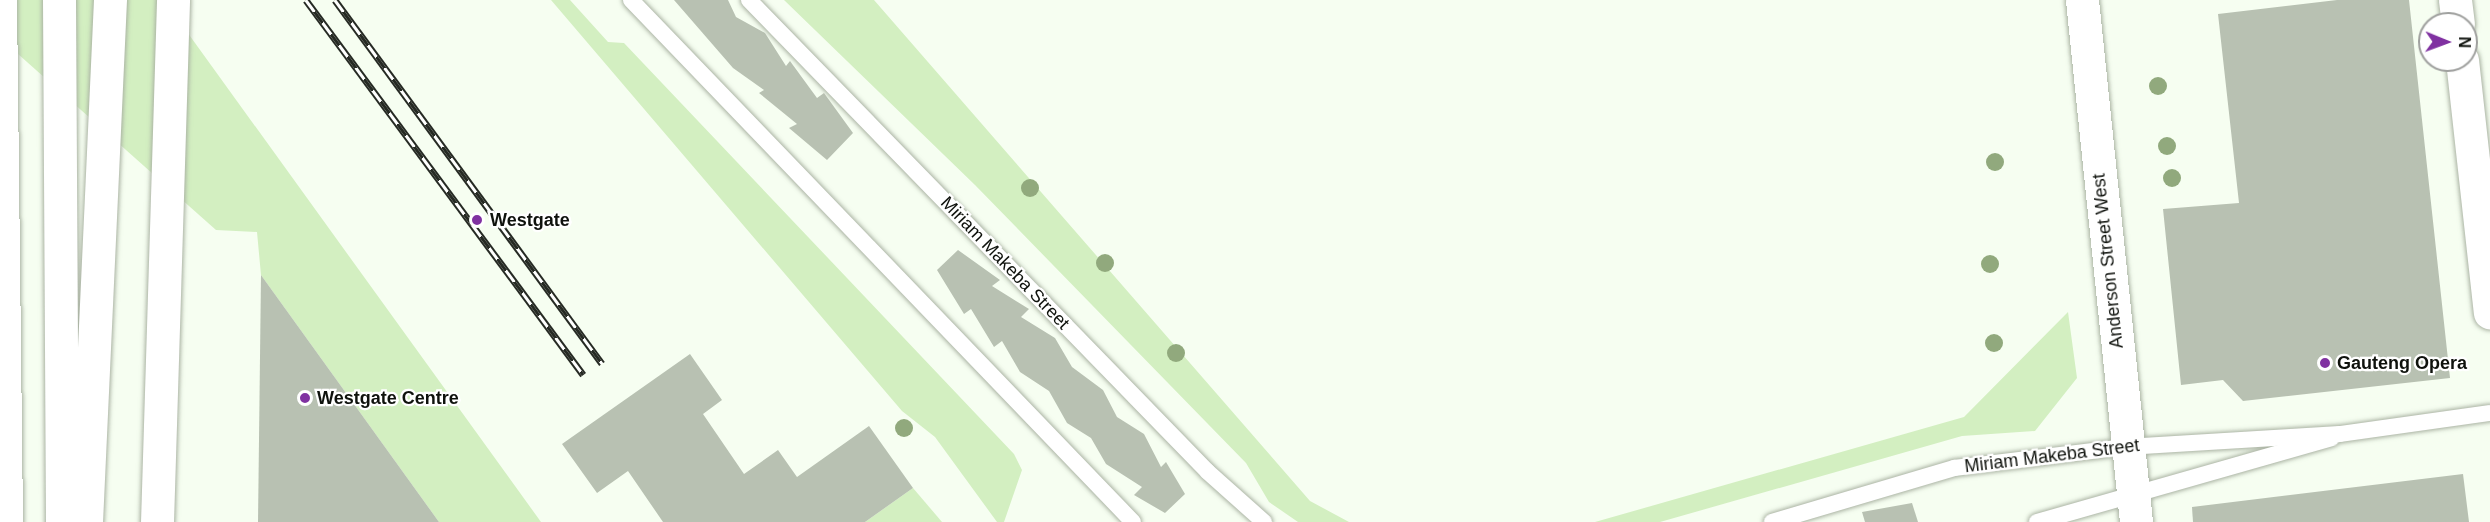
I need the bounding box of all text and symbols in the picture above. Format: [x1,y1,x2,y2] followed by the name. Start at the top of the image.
[2418,12,2478,72] north arrow
[2456,36,2473,48] text: N
[2088,172,2128,350] street label: Anderson Street West
[936,192,1074,334] street label: Miriam Makeba Street
[490,209,570,231] place label: Westgate
[468,211,486,229] marker: Westgate
[2337,352,2467,374] place label: Gauteng Opera
[2318,356,2332,370] marker: Gauteng Opera
[317,387,459,409] place label: Westgate Centre
[298,391,312,405] marker: Westgate Centre
[1963,435,2141,477] street label: Miriam Makeba Street

